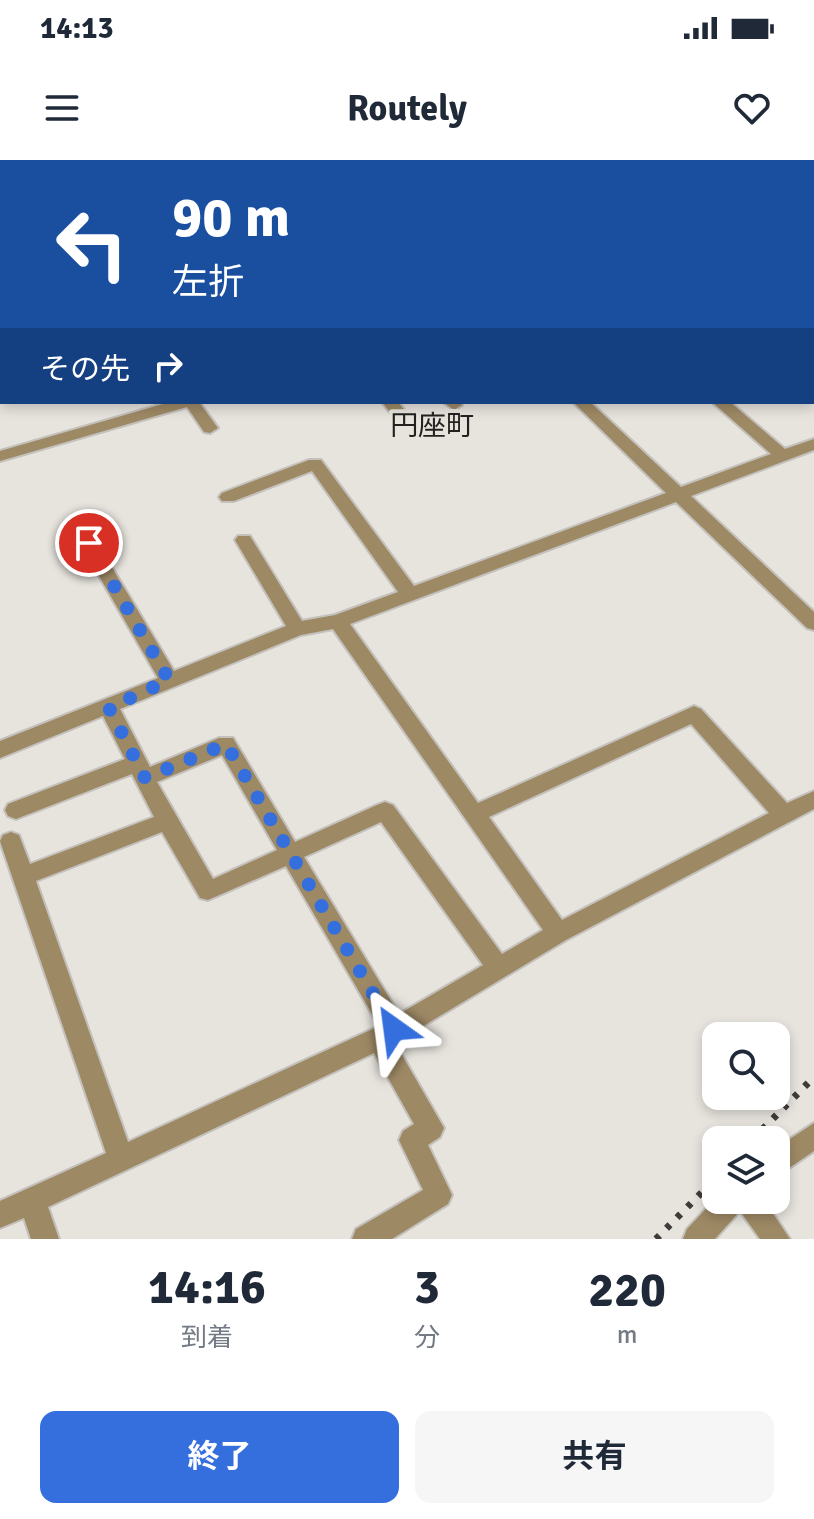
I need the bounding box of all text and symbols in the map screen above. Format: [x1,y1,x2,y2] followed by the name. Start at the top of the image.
[40,10,114,47] text: 14:13
[40,86,84,130] icon: menu
[347,86,467,131] text: Routely
[730,86,774,130] icon: heart
[172,183,290,252] text: 90 m
[40,192,144,296] icon: left
[172,260,244,305] text: 左折
[146,344,190,388] icon: right
[40,351,130,388] text: その先
[390,409,474,443] district label: 円座町
[55,509,123,577] pin
[67,521,111,565] icon: arrive
[352,987,436,1071] position arrow
[702,1022,790,1214] map controls
[702,1022,790,1110] button: search
[702,1126,790,1214] button: layers
[148,1258,266,1317] text: 14:16
[414,1258,440,1317] text: 3
[588,1261,666,1320] text: 220
[617,1319,637,1351] text: m
[181,1322,233,1354] text: 到着
[414,1322,440,1354] text: 分
[40,1411,399,1503] button: 終了
[415,1411,774,1503] button: 共有

